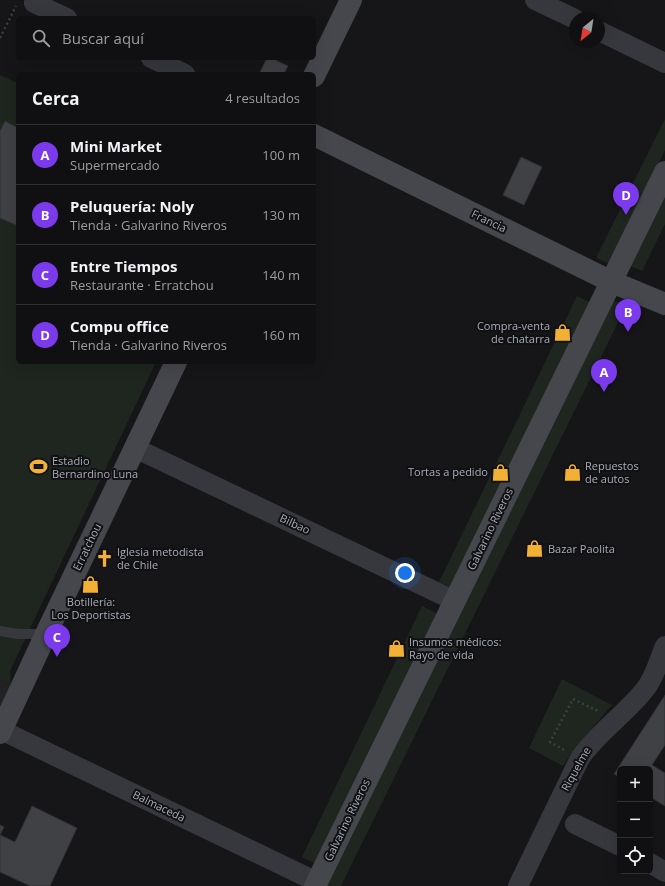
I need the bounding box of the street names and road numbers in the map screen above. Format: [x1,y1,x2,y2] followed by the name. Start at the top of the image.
[469,206,509,235] street label: Francia
[463,485,516,572] street label: Galvarino Riveros
[277,510,313,537] street label: Bilbao
[69,521,104,573] street label: Erratchou
[557,744,594,794] street label: Riquelme
[320,776,373,863] street label: Galvarino Riveros
[130,786,188,825] street label: Balmaceda

